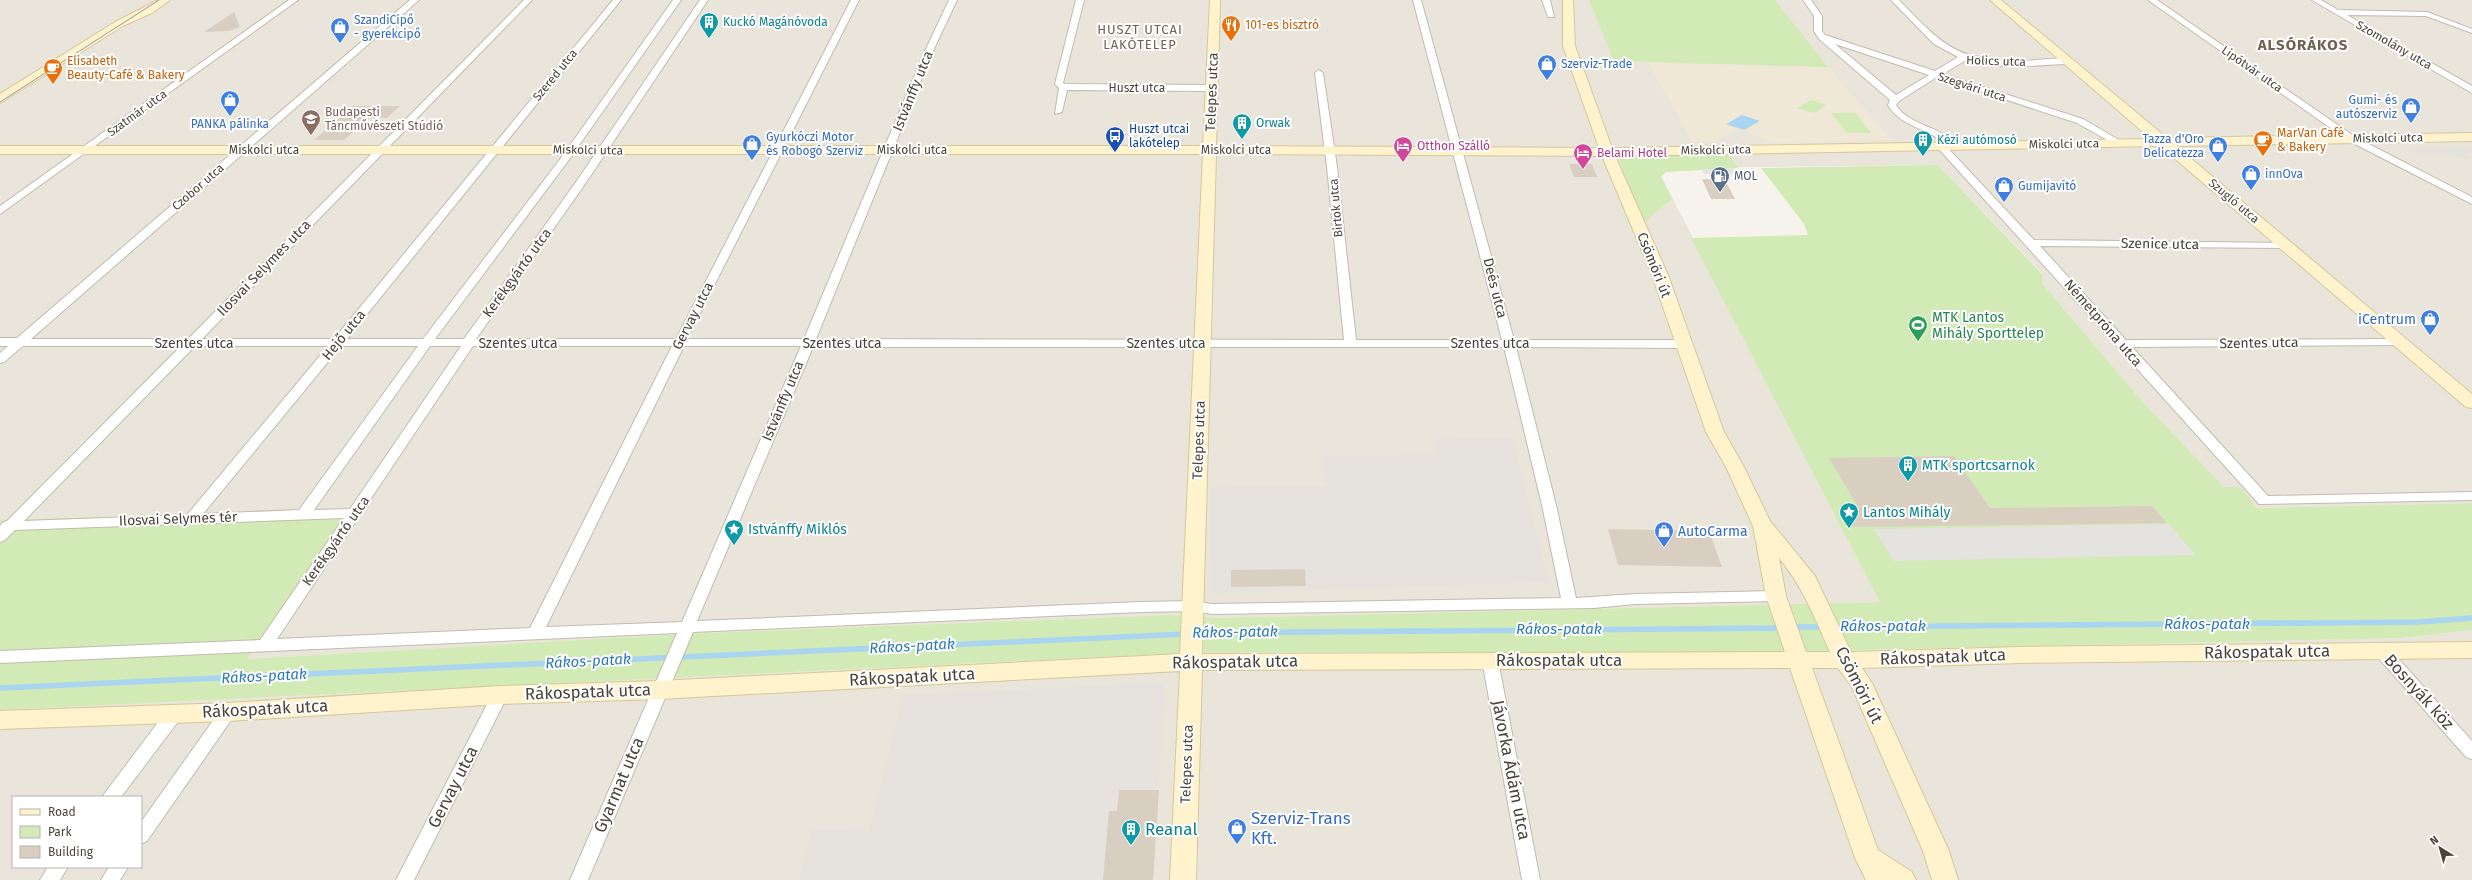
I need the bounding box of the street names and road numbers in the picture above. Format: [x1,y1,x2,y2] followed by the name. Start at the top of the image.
[2354,18,2434,72] street label: Szomolány utca
[2219,43,2285,95] street label: Lipótvár utca
[530,46,580,104] street label: Szered utca
[889,48,937,134] street label: Istvánffy utca
[1202,52,1222,132] street label: Telepes utca
[1966,53,2026,69] street label: Holics utca
[1936,69,2008,105] street label: Szegvári utca
[1109,81,1165,95] street label: Huszt utca
[104,87,170,139] street label: Szatmár utca
[2353,130,2423,146] street label: Miskolci utca
[2029,136,2099,152] street label: Miskolci utca
[553,142,623,158] street label: Miskolci utca
[1681,142,1751,158] street label: Miskolci utca
[229,143,299,157] street label: Miskolci utca
[877,143,947,157] street label: Miskolci utca
[1201,143,1271,157] street label: Miskolci utca
[169,161,227,213] street label: Czobor utca
[2206,176,2262,226] street label: Szugló utca
[1326,178,1346,238] street label: Birtok utca
[214,216,314,320] street label: Ilosvai Selymes utca
[479,225,555,321] street label: Kerékgyártó utca
[1633,230,1675,301] street label: Csömöri út
[2121,235,2199,253] street label: Szenice utca
[1479,256,1511,320] street label: Deés utca
[2060,276,2146,370] street label: Németpróna utca
[669,279,717,353] street label: Gervay utca
[318,306,370,364] street label: Hejő utca
[2219,334,2299,352] street label: Szentes utca
[154,335,234,352] street label: Szentes utca
[478,335,558,352] street label: Szentes utca
[802,335,882,352] street label: Szentes utca
[1126,335,1206,352] street label: Szentes utca
[1450,335,1530,352] street label: Szentes utca
[759,358,807,444] street label: Istvánffy utca
[1189,400,1209,480] street label: Telepes utca
[299,493,373,589] street label: Kerékgyártó utca
[119,508,238,530] street label: Ilosvai Selymes tér
[2204,640,2330,664] street label: Rákospatak utca
[1831,643,1888,728] street label: Csömöri út
[1879,644,2007,670] street label: Rákospatak utca
[1172,650,1298,674] street label: Rákospatak utca
[1496,650,1622,671] street label: Rákospatak utca
[2380,650,2458,734] street label: Bosnyák köz
[848,663,976,691] street label: Rákospatak utca
[524,679,652,705] street label: Rákospatak utca
[201,695,329,723] street label: Rákospatak utca
[1487,698,1535,842] street label: Jávorka Ádám utca
[1177,724,1197,804] street label: Telepes utca
[589,734,649,836] street label: Gyarmat utca
[423,742,483,832] street label: Gervay utca

